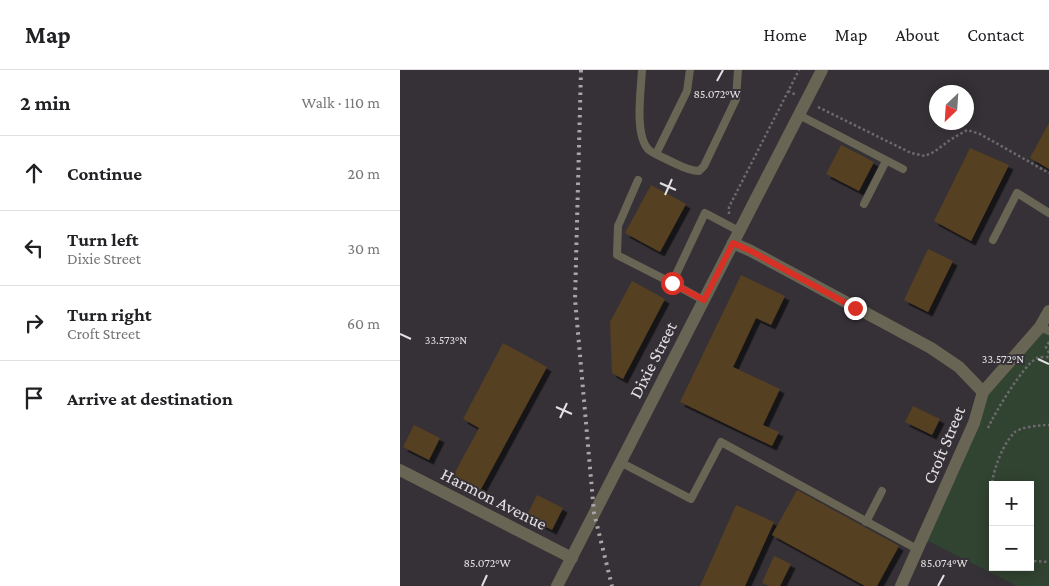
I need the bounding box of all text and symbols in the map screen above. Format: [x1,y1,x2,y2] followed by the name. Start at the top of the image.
[25,21,71,48] text: Map
[764,25,807,45] text: Home
[835,25,867,45] text: Map
[895,25,939,45] text: About
[967,25,1024,45] text: Contact
[929,85,974,130] north arrow
[693,87,741,101] text: 85.072°W
[20,91,71,115] text: 2 min
[301,94,380,111] text: Walk · 110 m
[20,159,48,187] icon: ahead
[67,163,142,184] text: Continue
[347,165,380,182] text: 20 m
[67,229,139,250] text: Turn left
[20,234,48,262] icon: left
[348,240,380,257] text: 30 m
[67,250,141,267] text: Dixie Street
[661,272,684,295] route start
[844,297,867,320] route end
[67,304,152,325] text: Turn right
[20,309,48,337] icon: right
[347,315,380,332] text: 60 m
[625,317,681,402] street label: Dixie Street
[67,325,140,342] text: Croft Street
[425,333,467,347] text: 33.573°N
[982,352,1024,366] text: 33.572°N
[20,384,48,412] icon: arrive
[67,388,233,409] text: Arrive at destination
[919,402,970,487] street label: Croft Street
[438,464,550,534] street label: Harmon Avenue
[989,481,1034,571] map controls
[989,481,1034,526] button: +
[989,526,1034,571] button: −
[463,556,511,570] text: 85.072°W
[920,556,968,570] text: 85.074°W

